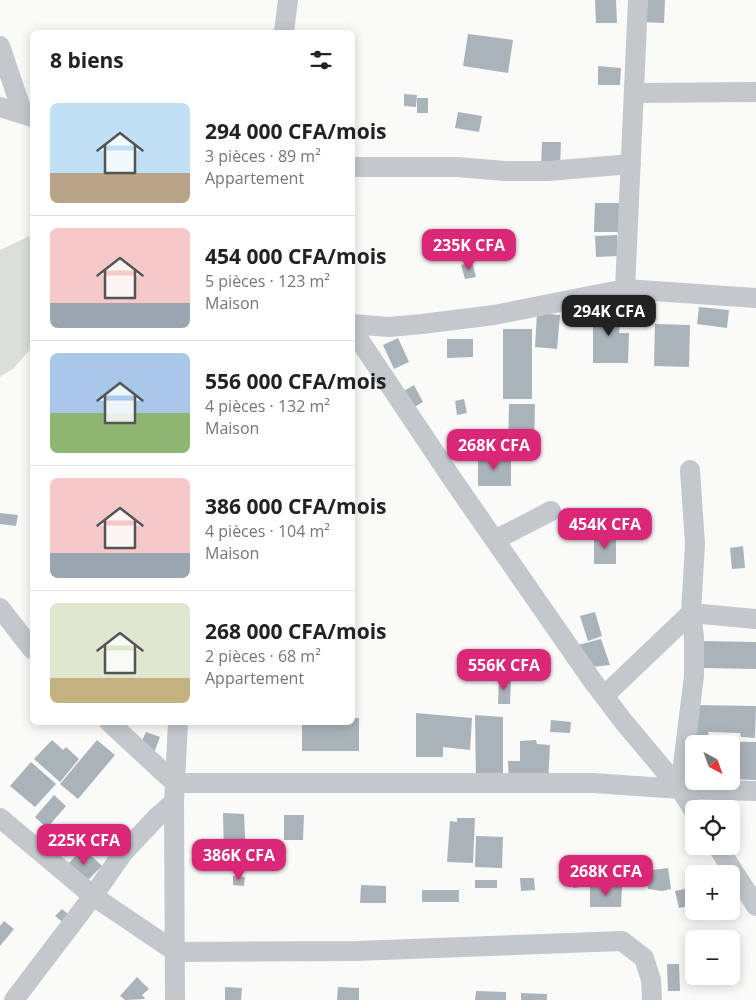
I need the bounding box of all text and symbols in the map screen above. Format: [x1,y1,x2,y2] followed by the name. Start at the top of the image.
[50,46,124,74] text: 8 biens
[307,46,335,74] icon: filters
[205,117,387,145] text: 294 000 CFA/mois
[90,123,150,183] icon: home
[205,145,321,167] text: 3 pièces · 89 m²
[205,167,304,189] text: Appartement
[417,228,521,271] pin: 235K CFA
[433,234,505,256] text: 235K CFA
[205,242,387,270] text: 454 000 CFA/mois
[90,248,150,308] icon: home
[205,270,330,292] text: 5 pièces · 123 m²
[205,292,259,314] text: Maison
[557,294,661,337] pin: 294K CFA
[573,300,645,322] text: 294K CFA
[205,367,387,395] text: 556 000 CFA/mois
[90,373,150,433] icon: home
[205,395,330,417] text: 4 pièces · 132 m²
[205,417,259,439] text: Maison
[442,428,546,471] pin: 268K CFA
[458,434,530,456] text: 268K CFA
[205,492,387,520] text: 386 000 CFA/mois
[90,498,150,558] icon: home
[553,508,657,550] pin: 454K CFA
[569,513,641,535] text: 454K CFA
[205,520,330,542] text: 4 pièces · 104 m²
[205,542,259,564] text: Maison
[205,617,387,645] text: 268 000 CFA/mois
[90,623,150,683] icon: home
[205,645,321,667] text: 2 pièces · 68 m²
[452,648,556,691] pin: 556K CFA
[468,654,540,676] text: 556K CFA
[205,667,304,689] text: Appartement
[685,735,740,790] north arrow
[685,735,740,985] map controls
[685,800,740,855] button: locate
[32,824,136,866] pin: 225K CFA
[48,829,120,851] text: 225K CFA
[187,838,291,881] pin: 386K CFA
[203,844,275,866] text: 386K CFA
[554,854,658,897] pin: 268K CFA
[570,860,642,882] text: 268K CFA
[685,865,740,920] button: +
[685,930,740,985] button: −

